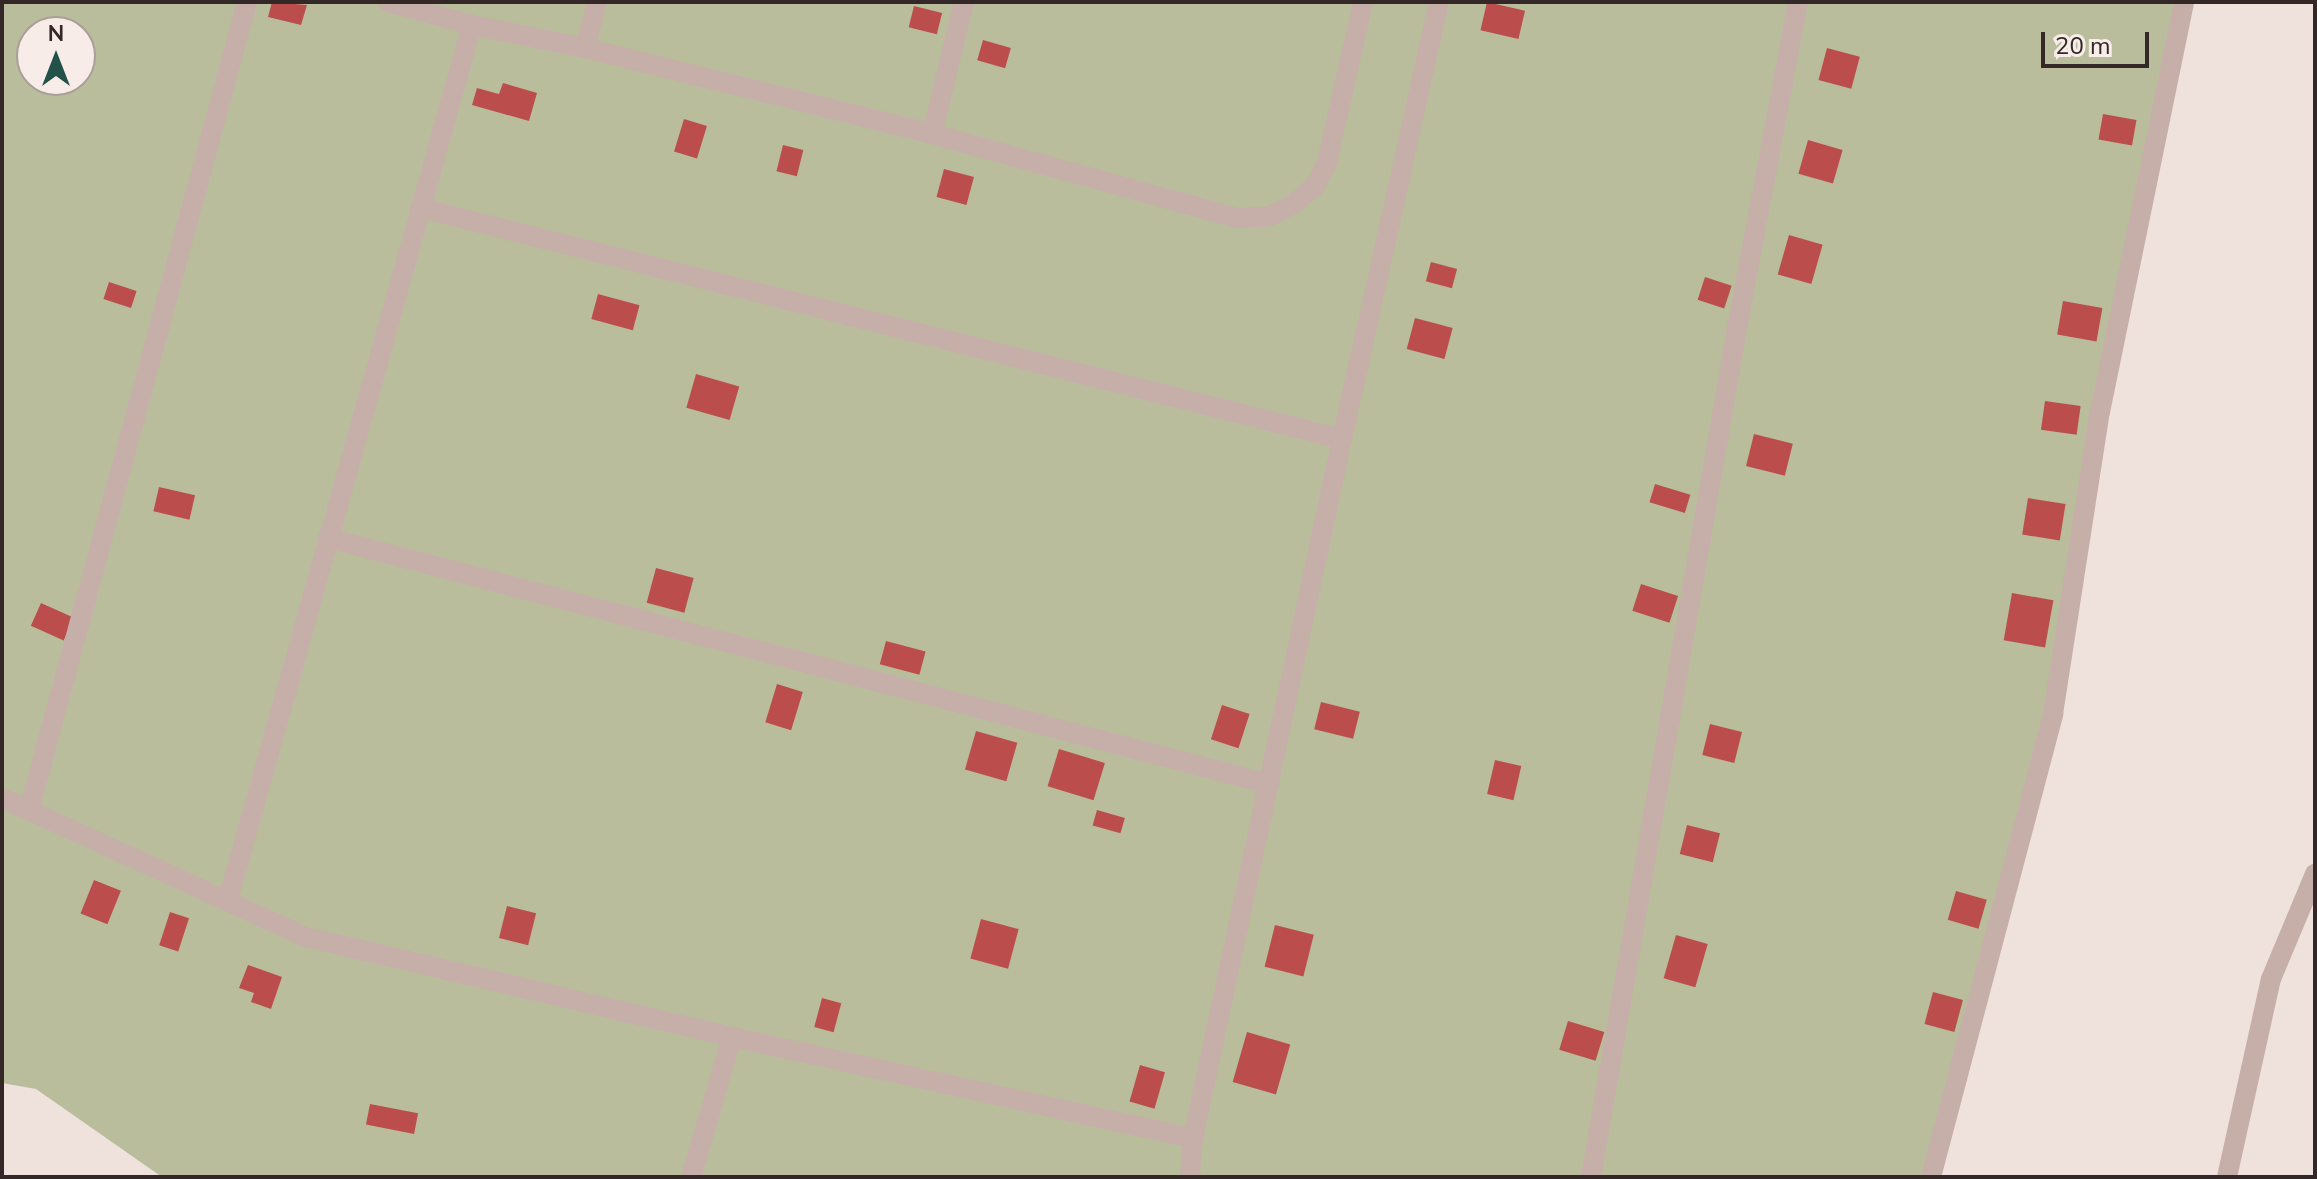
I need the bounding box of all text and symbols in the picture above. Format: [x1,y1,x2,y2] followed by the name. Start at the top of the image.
[16,16,96,96] north arrow
[2045,16,2153,66] scale bar
[48,19,64,49] text: N
[2055,30,2111,62] text: 20 m

